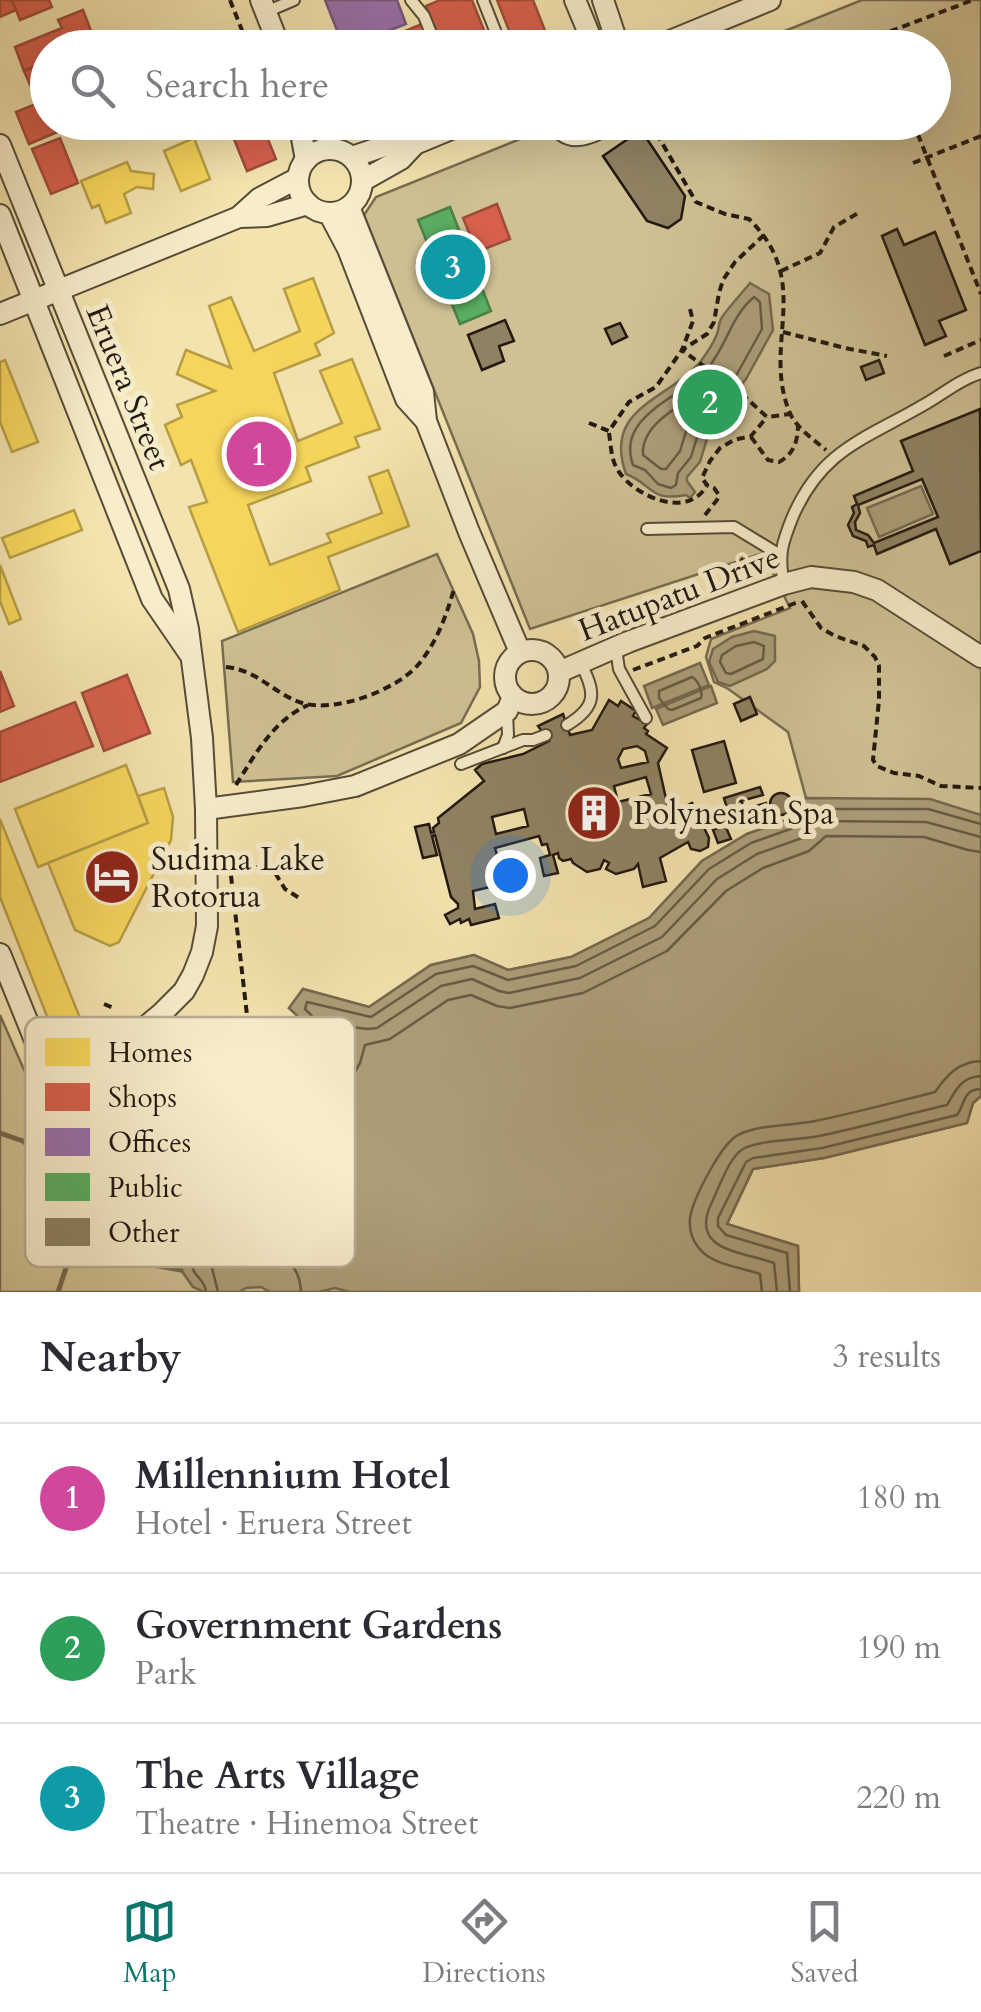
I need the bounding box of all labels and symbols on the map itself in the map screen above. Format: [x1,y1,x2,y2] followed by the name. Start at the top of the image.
[420,230,486,304] pin: 3
[75,298,181,477] street label: Eruera Street
[678,364,742,440] pin: 2
[226,416,292,492] pin: 1
[572,535,787,653] street label: Hatupatu Drive
[564,783,624,843] building icon: Polynesian Spa
[633,792,834,836] place label: Polynesian Spa
[151,838,325,919] place label: Sudima Lake Rotorua
[82,847,142,907] hotel icon: Sudima Lake Rotorua
[485,850,536,901] your location
[25,1017,355,1267] legend
[108,1034,192,1072] text: Homes
[108,1079,177,1117] text: Shops
[108,1124,191,1162] text: Offices
[108,1169,183,1207] text: Public
[108,1214,180,1252] text: Other

